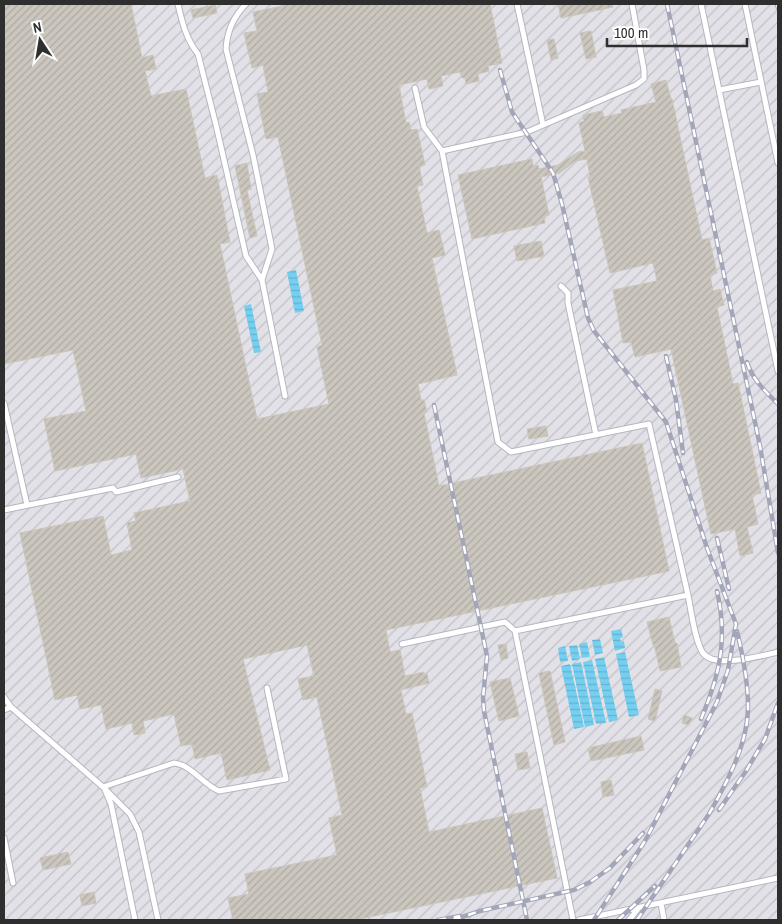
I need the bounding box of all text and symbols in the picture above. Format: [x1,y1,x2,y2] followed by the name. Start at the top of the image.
[15,15,65,65] north arrow
[607,15,747,47] scale bar
[31,18,43,37] text: N
[614,22,648,43] text: 100 m

